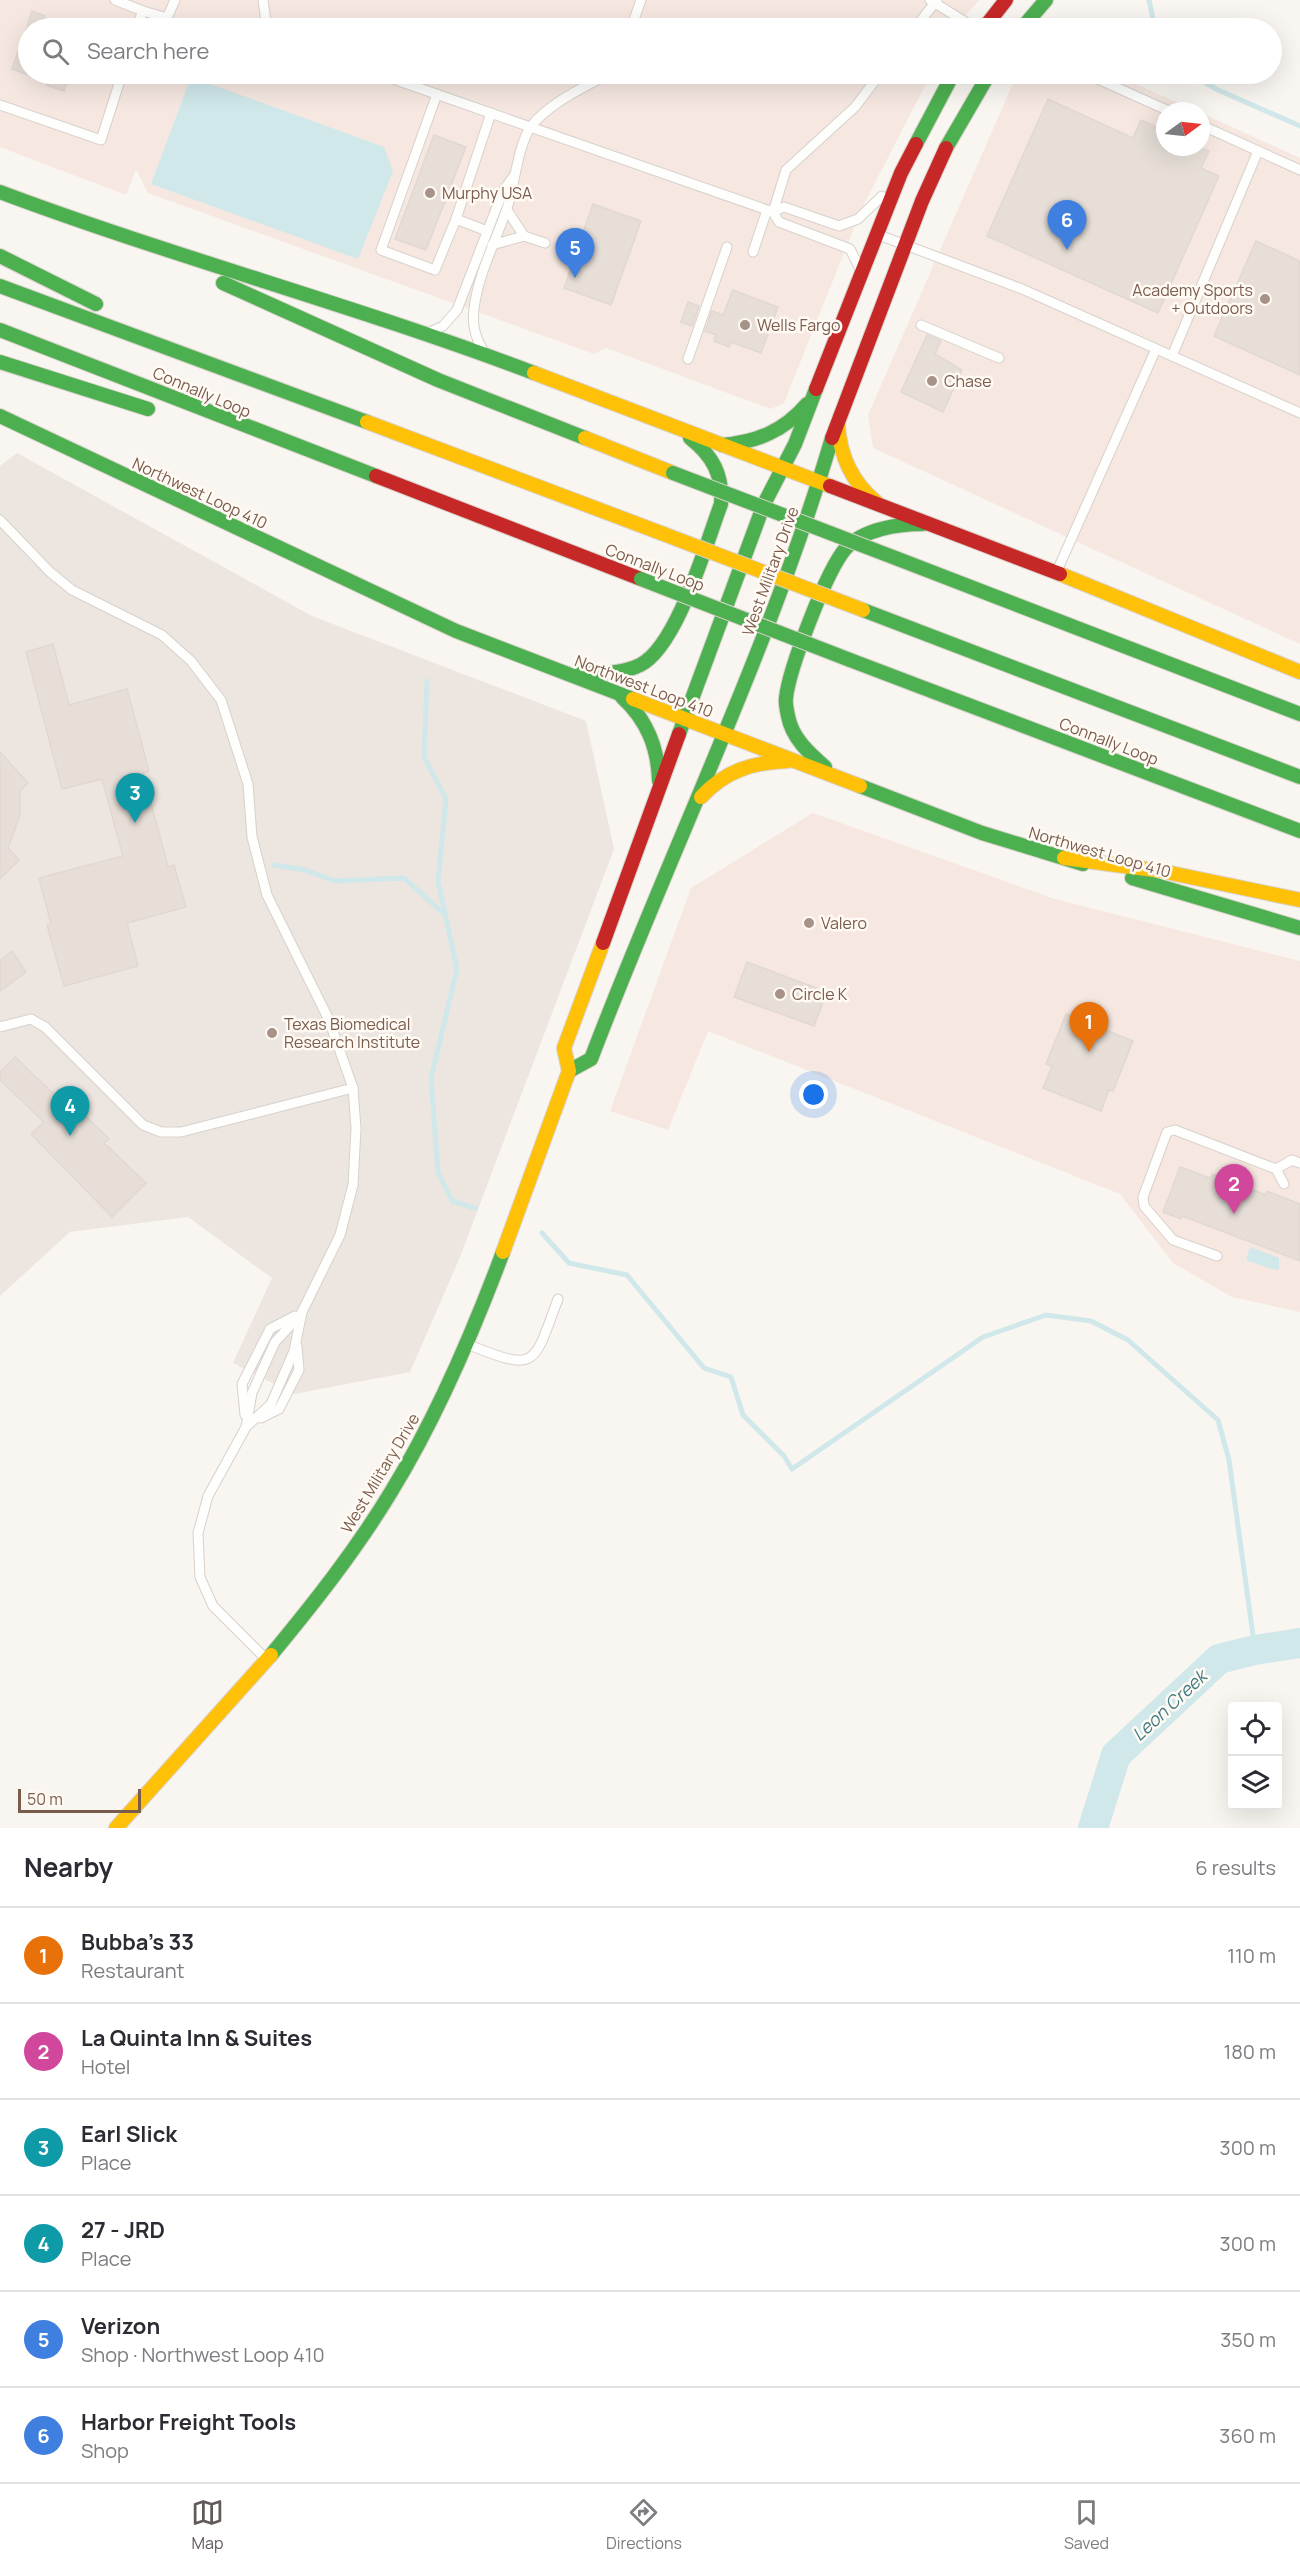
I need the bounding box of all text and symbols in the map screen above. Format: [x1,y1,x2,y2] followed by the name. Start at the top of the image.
[18,18,1282,84] search box
[39,35,72,68] icon: search
[87,36,209,66] text: Search here
[1156,102,1210,156] north arrow
[442,182,532,204] place label: Murphy USA
[423,186,437,200] marker: Murphy USA
[1048,200,1086,250] pin: 6
[556,228,594,278] pin: 5
[1132,279,1253,319] place label: Academy Sports + Outdoors
[1258,292,1272,306] marker: Academy Sports + Outdoors
[757,314,840,336] place label: Wells Fargo
[738,318,752,332] marker: Wells Fargo
[150,361,254,423] street label: Connally Loop
[944,370,992,392] place label: Chase
[925,374,939,388] marker: Chase
[129,452,271,534] street label: Northwest Loop 410
[736,503,804,639] street label: West Military Drive
[602,538,708,596] street label: Connally Loop
[572,649,716,723] street label: Northwest Loop 410
[1056,712,1162,770] street label: Connally Loop
[116,774,154,823] pin: 3
[1026,821,1174,883] street label: Northwest Loop 410
[821,912,867,934] place label: Valero
[802,916,816,930] marker: Valero
[792,983,848,1005] place label: Circle K
[773,987,787,1001] marker: Circle K
[1070,1002,1108,1052] pin: 1
[284,1013,420,1053] place label: Texas Biomedical Research Institute
[265,1026,279,1040] marker: Texas Biomedical Research Institute
[799,1080,828,1109] your location
[50,1086,90,1136] pin: 4
[1214,1164,1254,1214] pin: 2
[336,1409,424,1537] street label: West Military Drive
[1127,1662,1214,1746] water label: Leon Creek
[1228,1702,1282,1810] map controls
[1228,1702,1282,1756] button: locate
[1228,1756,1282,1810] button: layers
[18,1786,141,1814] scale bar
[27,1788,63,1810] text: 50 m
[24,1849,113,1885] text: Nearby
[1195,1854,1276,1881] text: 6 results
[81,1927,194,1957] text: Bubba's 33
[39,1942,48,1969] text: 1
[1227,1942,1276,1969] text: 110 m
[81,1957,185,1984] text: Restaurant
[81,2023,312,2053] text: La Quinta Inn & Suites
[38,2038,49,2065] text: 2
[1223,2038,1276,2065] text: 180 m
[81,2053,131,2080] text: Hotel
[81,2119,177,2149] text: Earl Slick
[38,2134,49,2161] text: 3
[1220,2134,1276,2161] text: 300 m
[81,2149,131,2176] text: Place
[81,2215,165,2245] text: 27 - JRD
[37,2230,50,2257] text: 4
[1220,2230,1276,2257] text: 300 m
[81,2245,131,2272] text: Place
[81,2311,160,2341] text: Verizon
[38,2326,49,2353] text: 5
[1220,2326,1276,2353] text: 350 m
[81,2341,325,2368] text: Shop · Northwest Loop 410
[81,2407,296,2437] text: Harbor Freight Tools
[37,2422,50,2449] text: 6
[1219,2422,1276,2449] text: 360 m
[81,2437,129,2464] text: Shop
[191,2496,224,2554] tab: Map
[606,2496,682,2554] tab: Directions
[1064,2496,1109,2554] tab: Saved

